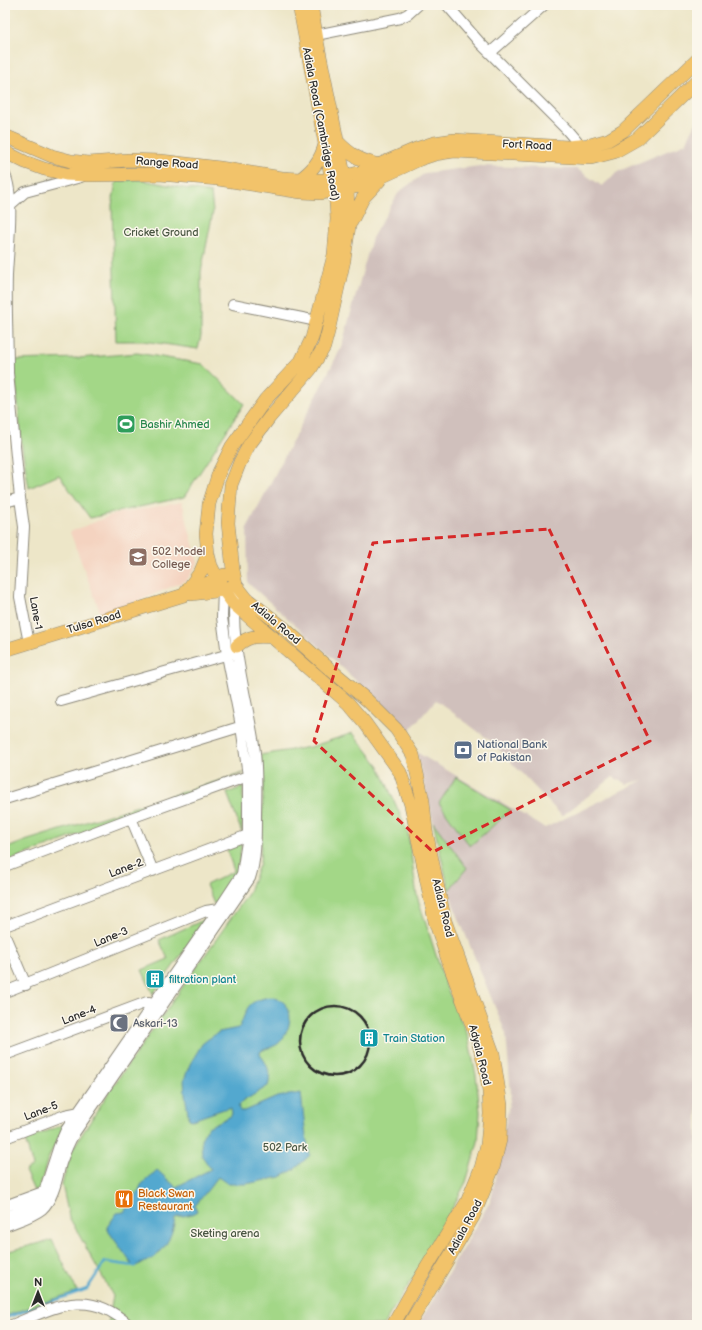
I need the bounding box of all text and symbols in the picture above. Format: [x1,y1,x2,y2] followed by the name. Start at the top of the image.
[300,46,342,202] street label: Adiala Road (Cambridge Road)
[502,137,552,153] street label: Fort Road
[135,154,199,172] street label: Range Road
[123,226,199,239] park label: Cricket Ground
[115,413,137,435] sports icon: Bashir Ahmed
[140,418,210,431] place label: Bashir Ahmed
[152,545,205,571] place label: 502 Model College
[127,546,149,568] school or university icon: 502 Model College
[27,596,45,630] street label: Lane-1
[249,599,303,647] street label: Adiala Road
[66,608,122,636] street label: Tulsa Road
[477,738,548,764] place label: National Bank of Pakistan
[452,739,474,761] bank icon: National Bank of Pakistan
[107,855,145,880] street label: Lane-2
[429,877,457,939] street label: Adiala Road
[92,924,130,950] street label: Lane-3
[144,968,166,990] building icon: filtration plant
[169,973,237,986] place label: filtration plant
[60,1002,98,1027] street label: Lane-4
[108,1012,130,1034] mosque icon: Askari-13
[133,1017,178,1030] place label: Askari-13
[466,1023,494,1087] street label: Adyala Road
[358,1027,380,1049] building icon: Train Station
[383,1032,445,1045] place label: Train Station
[22,1099,60,1123] street label: Lane-5
[263,1141,308,1154] park label: 502 Park
[138,1187,195,1213] place label: Black Swan Restaurant
[113,1188,135,1210] restaurant icon: Black Swan Restaurant
[445,1198,485,1256] street label: Adiala Road
[191,1227,259,1240] park label: Sketing arena
[18,1272,58,1312] north arrow
[34,1276,42,1289] text: N

